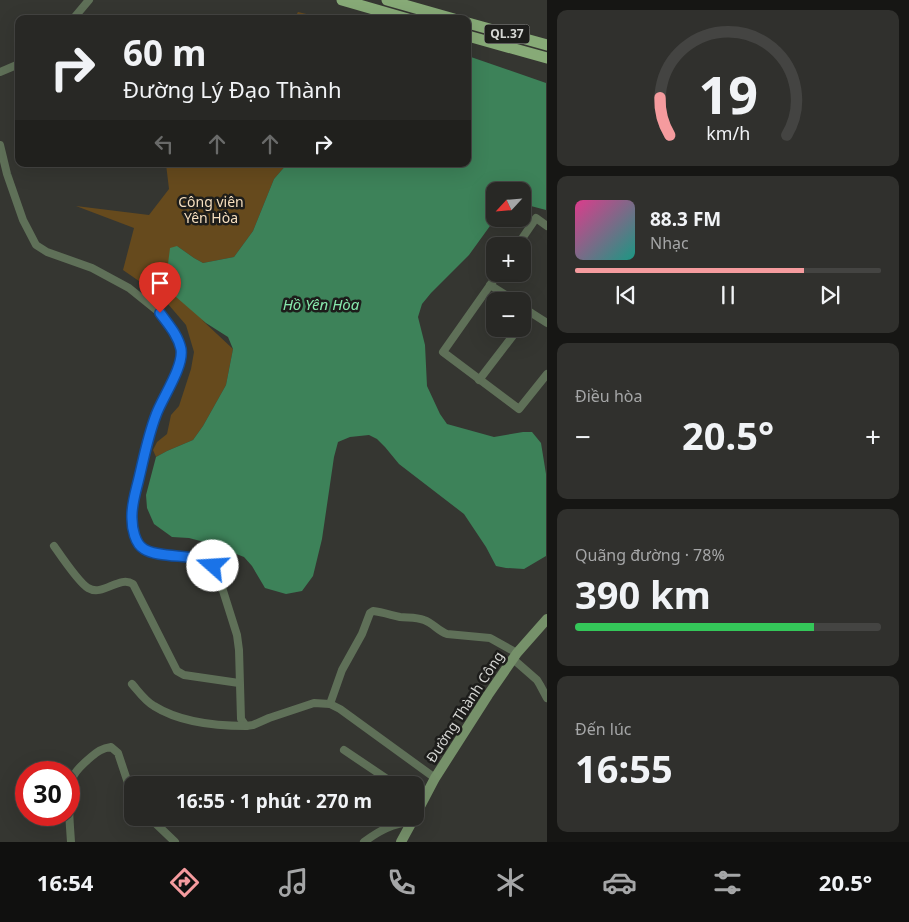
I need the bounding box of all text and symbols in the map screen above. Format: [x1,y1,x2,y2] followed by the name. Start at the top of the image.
[484,24,530,44] road number: QL.37
[123,29,206,76] text: 60 m
[40,35,105,100] icon: right
[698,58,758,129] text: 19
[123,74,342,104] text: Đường Lý Đạo Thành
[706,121,750,145] text: km/h
[150,130,178,158] icon: left
[203,130,231,158] icon: ahead
[256,130,284,158] icon: ahead
[309,130,337,158] icon: right
[486,182,531,228] north arrow
[486,182,531,337] map controls
[178,192,244,227] park label: Công viên Yên Hòa
[650,206,721,232] text: 88.3 FM
[650,232,689,254] text: Nhạc
[486,237,531,282] button: +
[139,262,181,313] pin
[146,269,174,297] icon: arrive
[612,281,640,309] icon: previous
[714,281,742,309] icon: pause
[816,281,844,309] icon: next
[486,292,531,337] button: −
[283,294,360,314] water label: Hồ Yên Hòa
[575,385,642,407] text: Điều hòa
[682,409,774,461] text: 20.5°
[575,417,591,455] text: −
[865,417,881,455] text: +
[186,539,238,591] position arrow
[575,544,725,566] text: Quãng đường · 78%
[575,568,711,620] text: 390 km
[421,647,508,766] street label: Đường Thành Công
[575,718,631,740] text: Đến lúc
[575,742,673,794] text: 16:55
[15,761,80,826] speed limit sign: 30
[176,788,372,814] text: 16:55 · 1 phút · 270 m
[167,865,202,900] icon: directions
[276,865,311,900] icon: music
[384,865,419,900] icon: phone
[493,865,528,900] icon: climate
[602,865,637,900] icon: car
[710,865,745,900] icon: filters
[37,867,93,897] text: 16:54
[819,867,872,897] text: 20.5°

